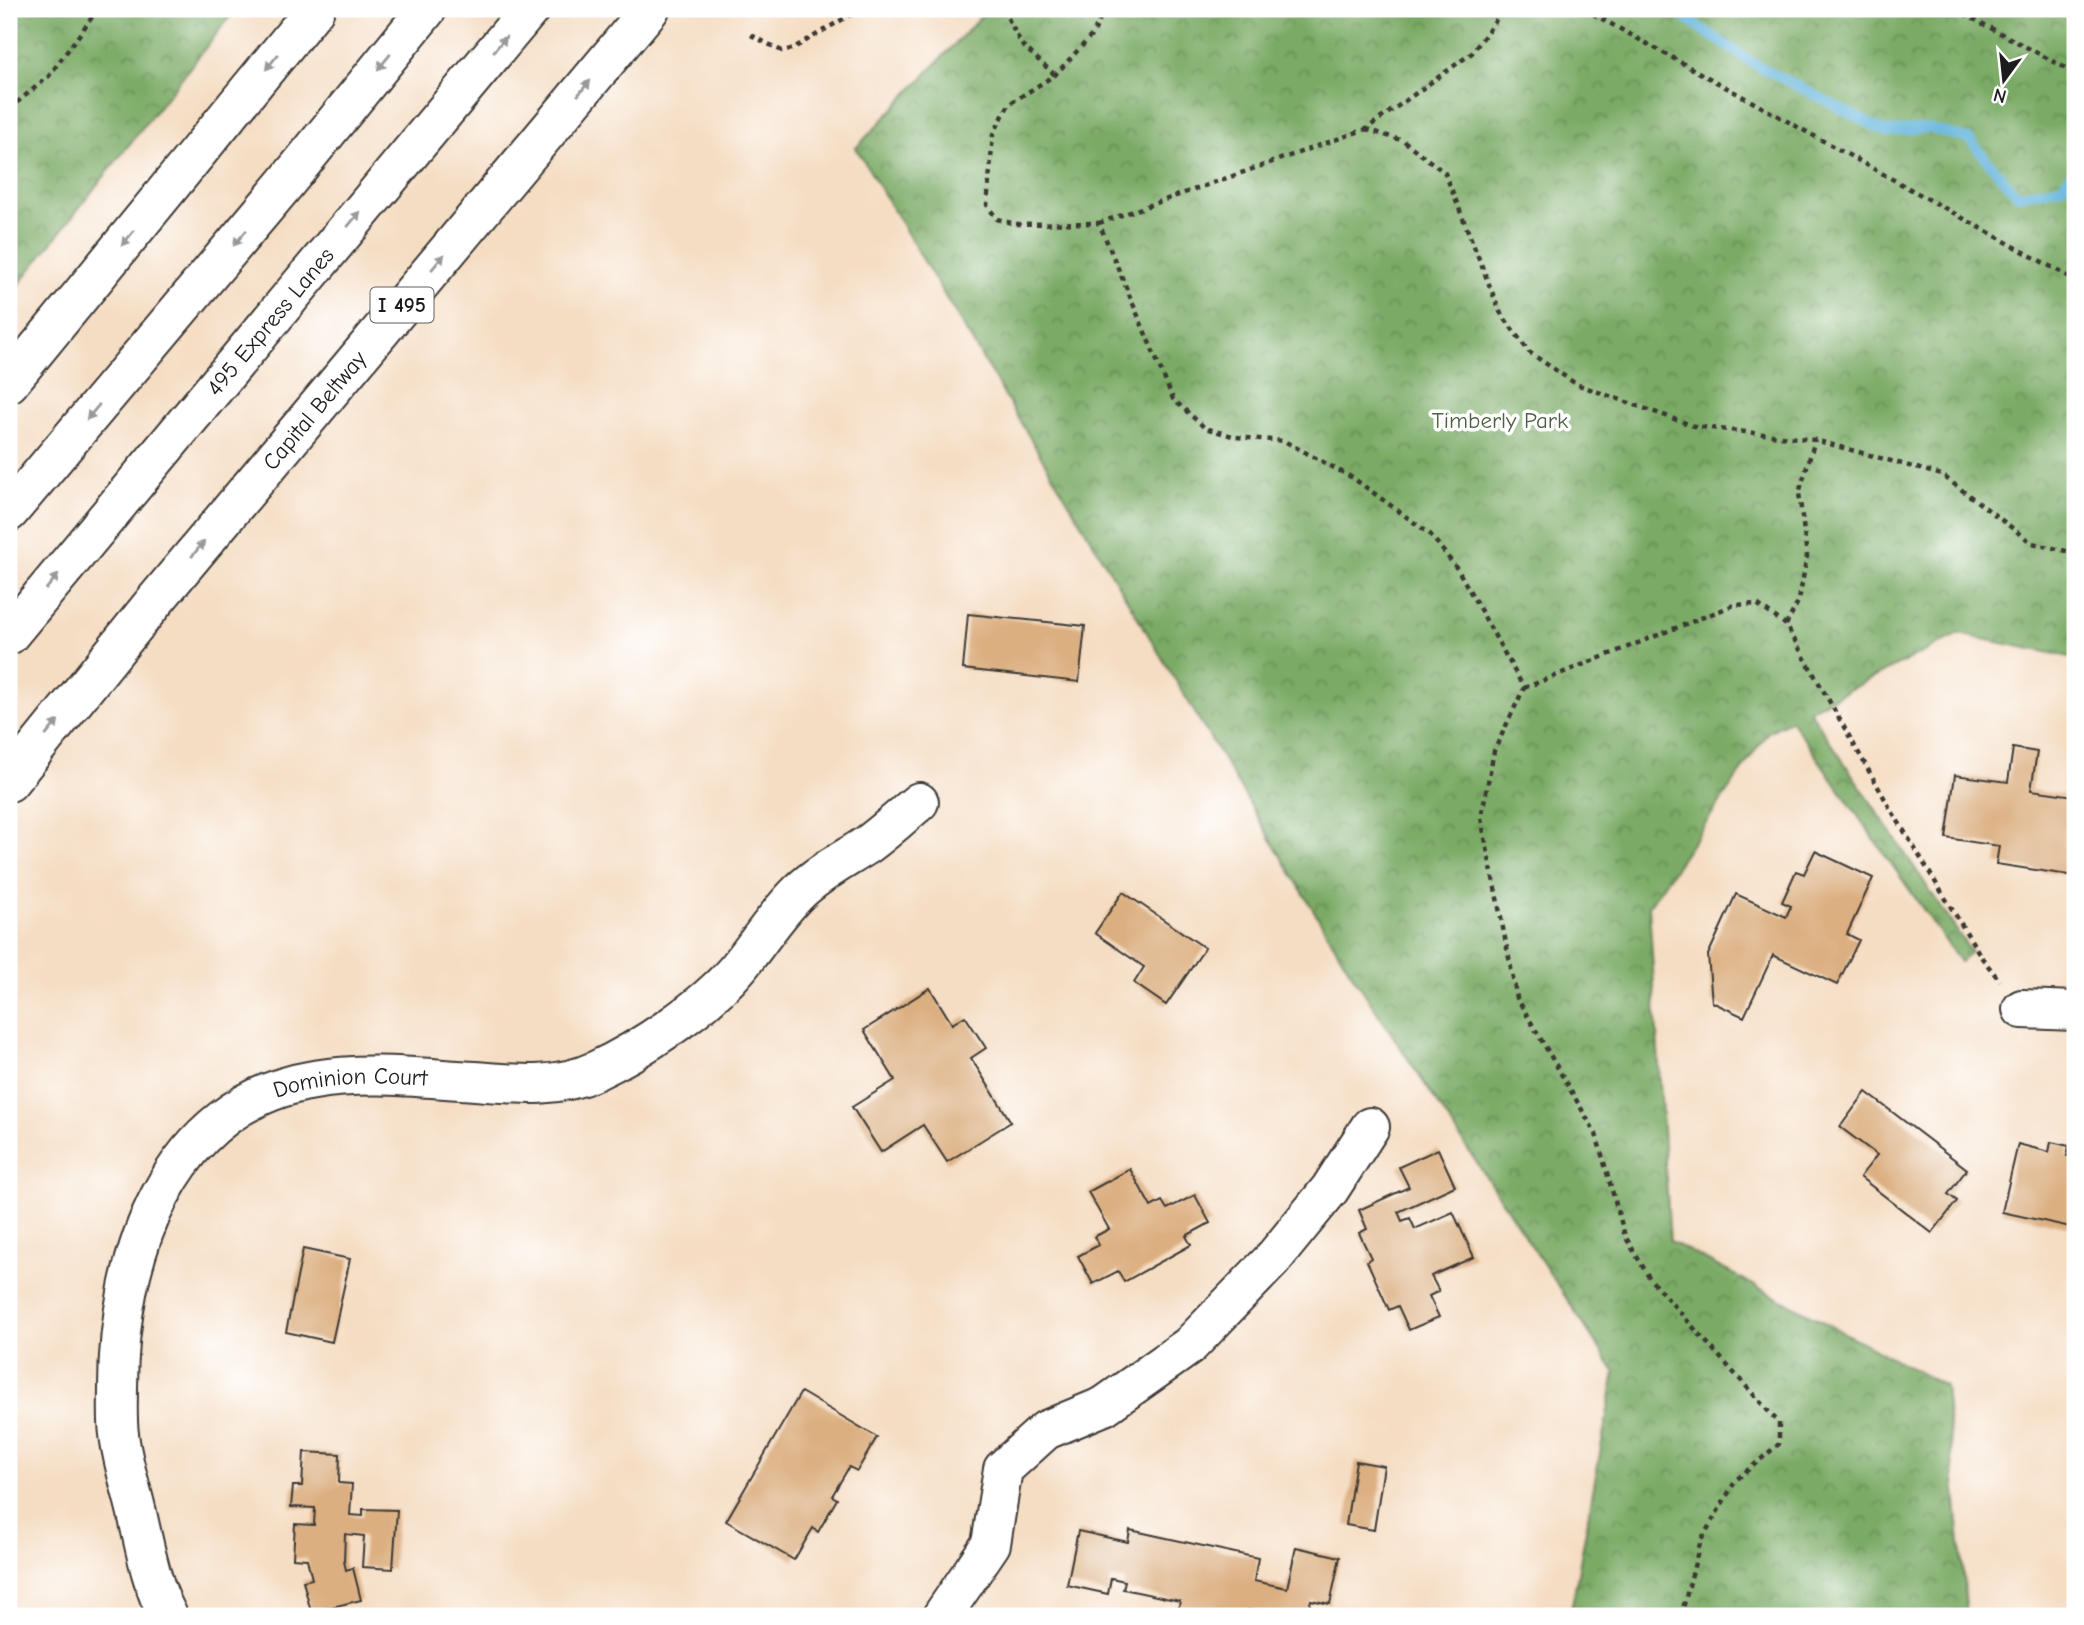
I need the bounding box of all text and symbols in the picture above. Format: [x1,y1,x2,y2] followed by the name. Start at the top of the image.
[492,36,507,53] one-way arrow
[1968,46,2038,116] north arrow
[265,52,280,70] one-way arrow
[377,53,392,70] one-way arrow
[576,79,591,96] one-way arrow
[1991,83,2009,108] text: N
[346,210,362,228] one-way arrow
[121,229,136,246] one-way arrow
[233,229,248,246] one-way arrow
[201,242,339,401] street label: 495 Express Lanes
[430,254,445,271] one-way arrow
[370,288,434,322] road number: I 495
[257,345,372,475] street label: Capital Beltway
[86,403,101,420] one-way arrow
[1432,407,1568,434] park label: Timberly Park
[190,541,205,558] one-way arrow
[44,574,59,591] one-way arrow
[44,720,59,738] one-way arrow
[270,1062,430,1103] street label: Dominion Court

